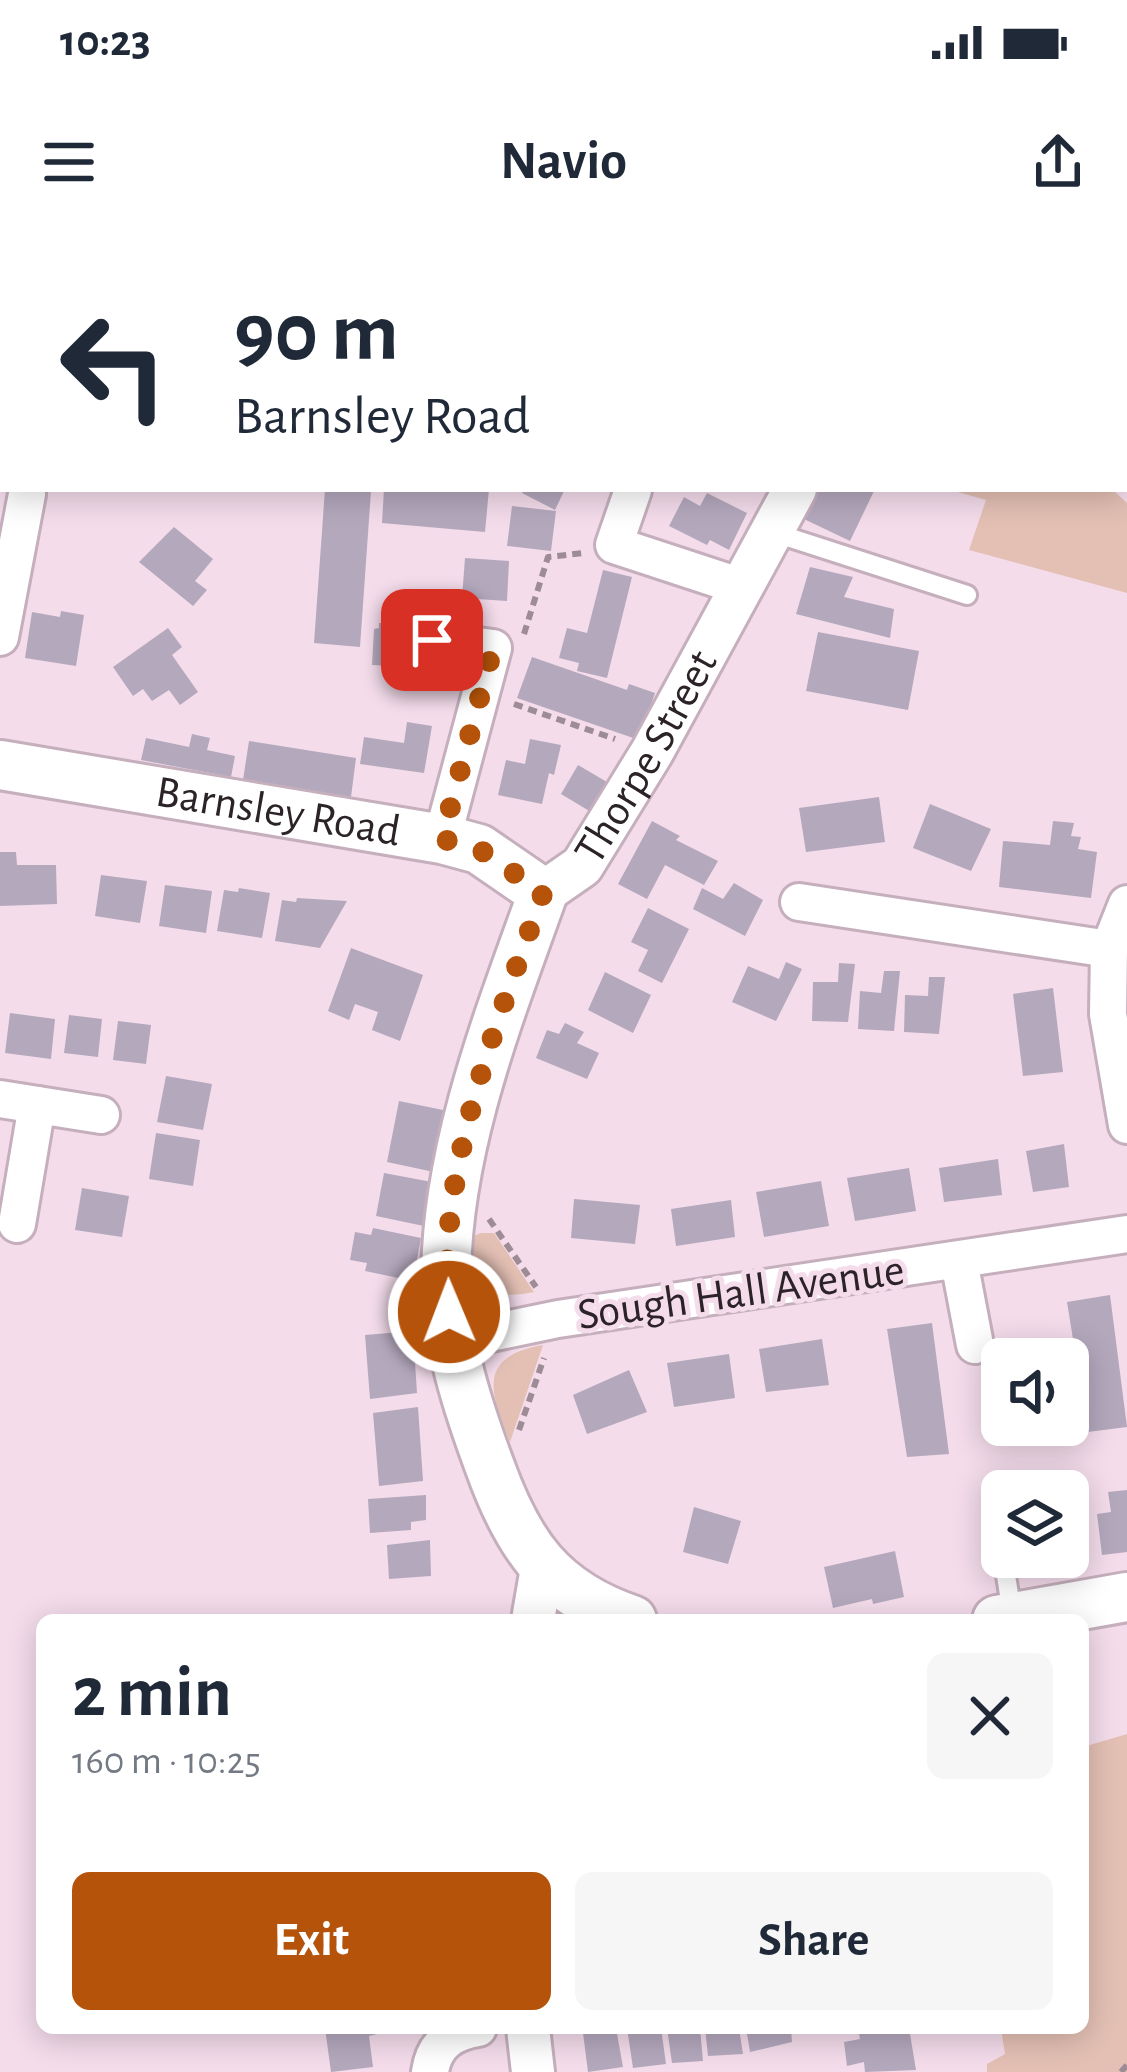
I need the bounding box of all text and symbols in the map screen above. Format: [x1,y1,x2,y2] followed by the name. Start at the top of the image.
[60,19,151,64] text: 10:23
[36,129,102,195] icon: menu
[1025,129,1091,195] icon: share
[500,135,627,189] text: Navio
[36,288,192,444] icon: left
[234,292,399,376] text: 90 m
[234,390,530,444] text: Barnsley Road
[381,589,483,691] pin
[399,607,465,673] icon: arrive
[567,643,725,871] street label: Thorpe Street
[153,769,404,854] street label: Barnsley Road
[575,1248,907,1338] street label: Sough Hall Avenue
[386,1249,512,1375] position arrow
[981,1338,1089,1578] map controls
[981,1338,1089,1446] button: sound
[981,1470,1089,1578] button: layers
[927,1653,1053,1779] button: close
[72,1657,232,1729] text: 2 min
[72,1742,261,1781] text: 160 m · 10:25
[72,1872,551,2010] button: Exit
[575,1872,1053,2010] button: Share

